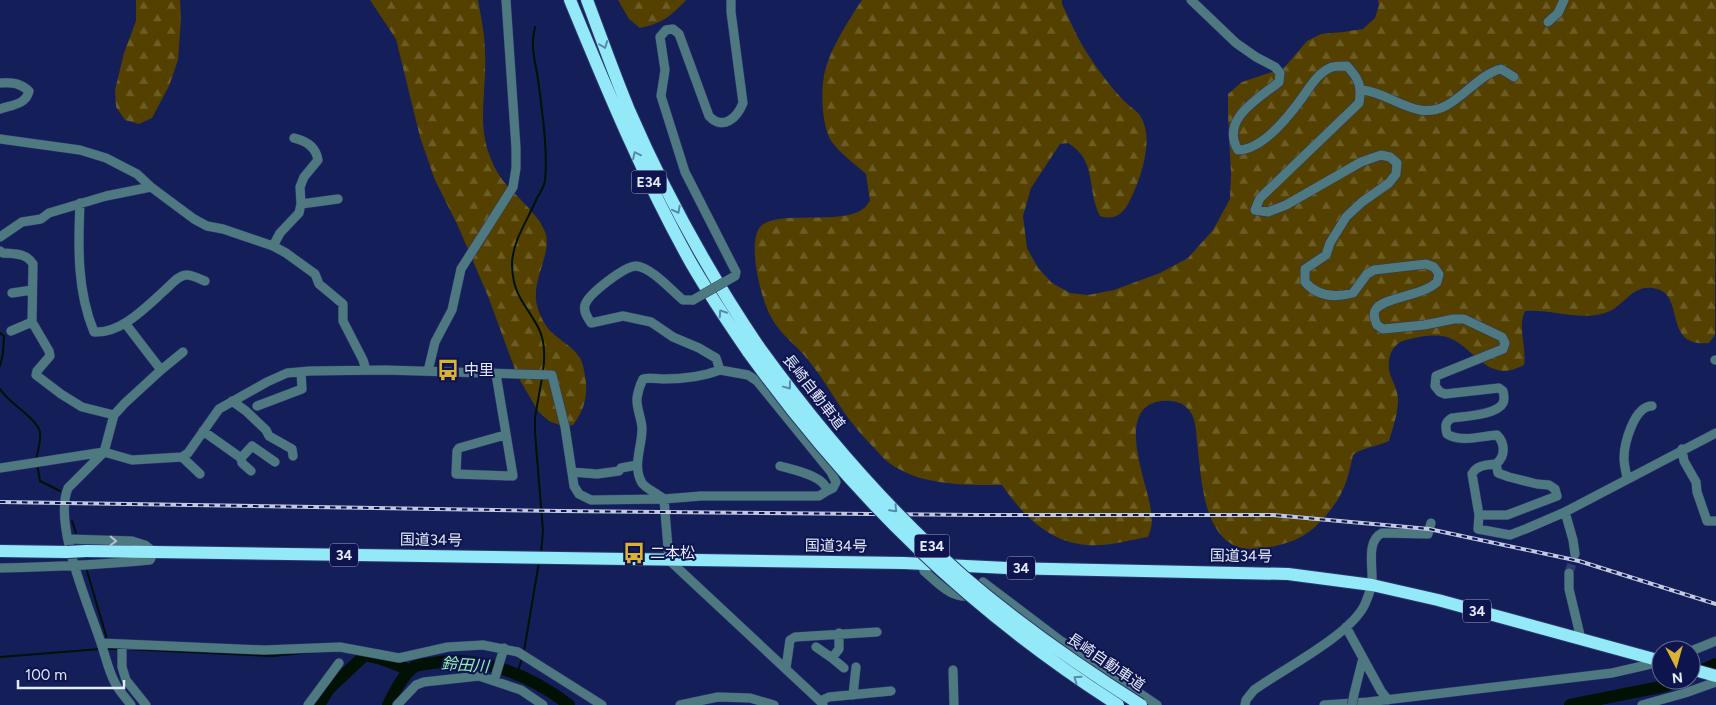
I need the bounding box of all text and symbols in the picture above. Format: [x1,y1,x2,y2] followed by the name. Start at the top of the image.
[598,41,608,49] one-way arrow
[632,151,642,160] one-way arrow
[632,170,666,193] road number: E34
[671,205,681,214] one-way arrow
[718,309,728,318] one-way arrow
[779,351,849,433] street label: 長崎自動車道
[435,357,461,383] bus stop icon: 中里
[464,361,494,379] place label: 中里
[782,380,791,390] one-way arrow
[888,503,897,512] one-way arrow
[400,530,462,550] street label: 国道34号
[914,534,950,558] road number: E34
[109,535,117,546] one-way arrow
[805,536,867,556] street label: 国道34号
[621,540,647,566] bus stop icon: 二本松
[330,544,358,566] road number: 34
[650,544,695,562] place label: 二本松
[1210,546,1272,566] street label: 国道34号
[1007,556,1035,580] road number: 34
[1463,600,1491,622] road number: 34
[1064,629,1148,695] street label: 長崎自動車道
[1651,640,1701,690] north arrow
[440,654,492,676] water label: 鈴田川
[18,658,124,690] scale bar
[25,666,67,684] text: 100 m
[1671,668,1684,686] text: N
[1074,676,1083,684] one-way arrow

